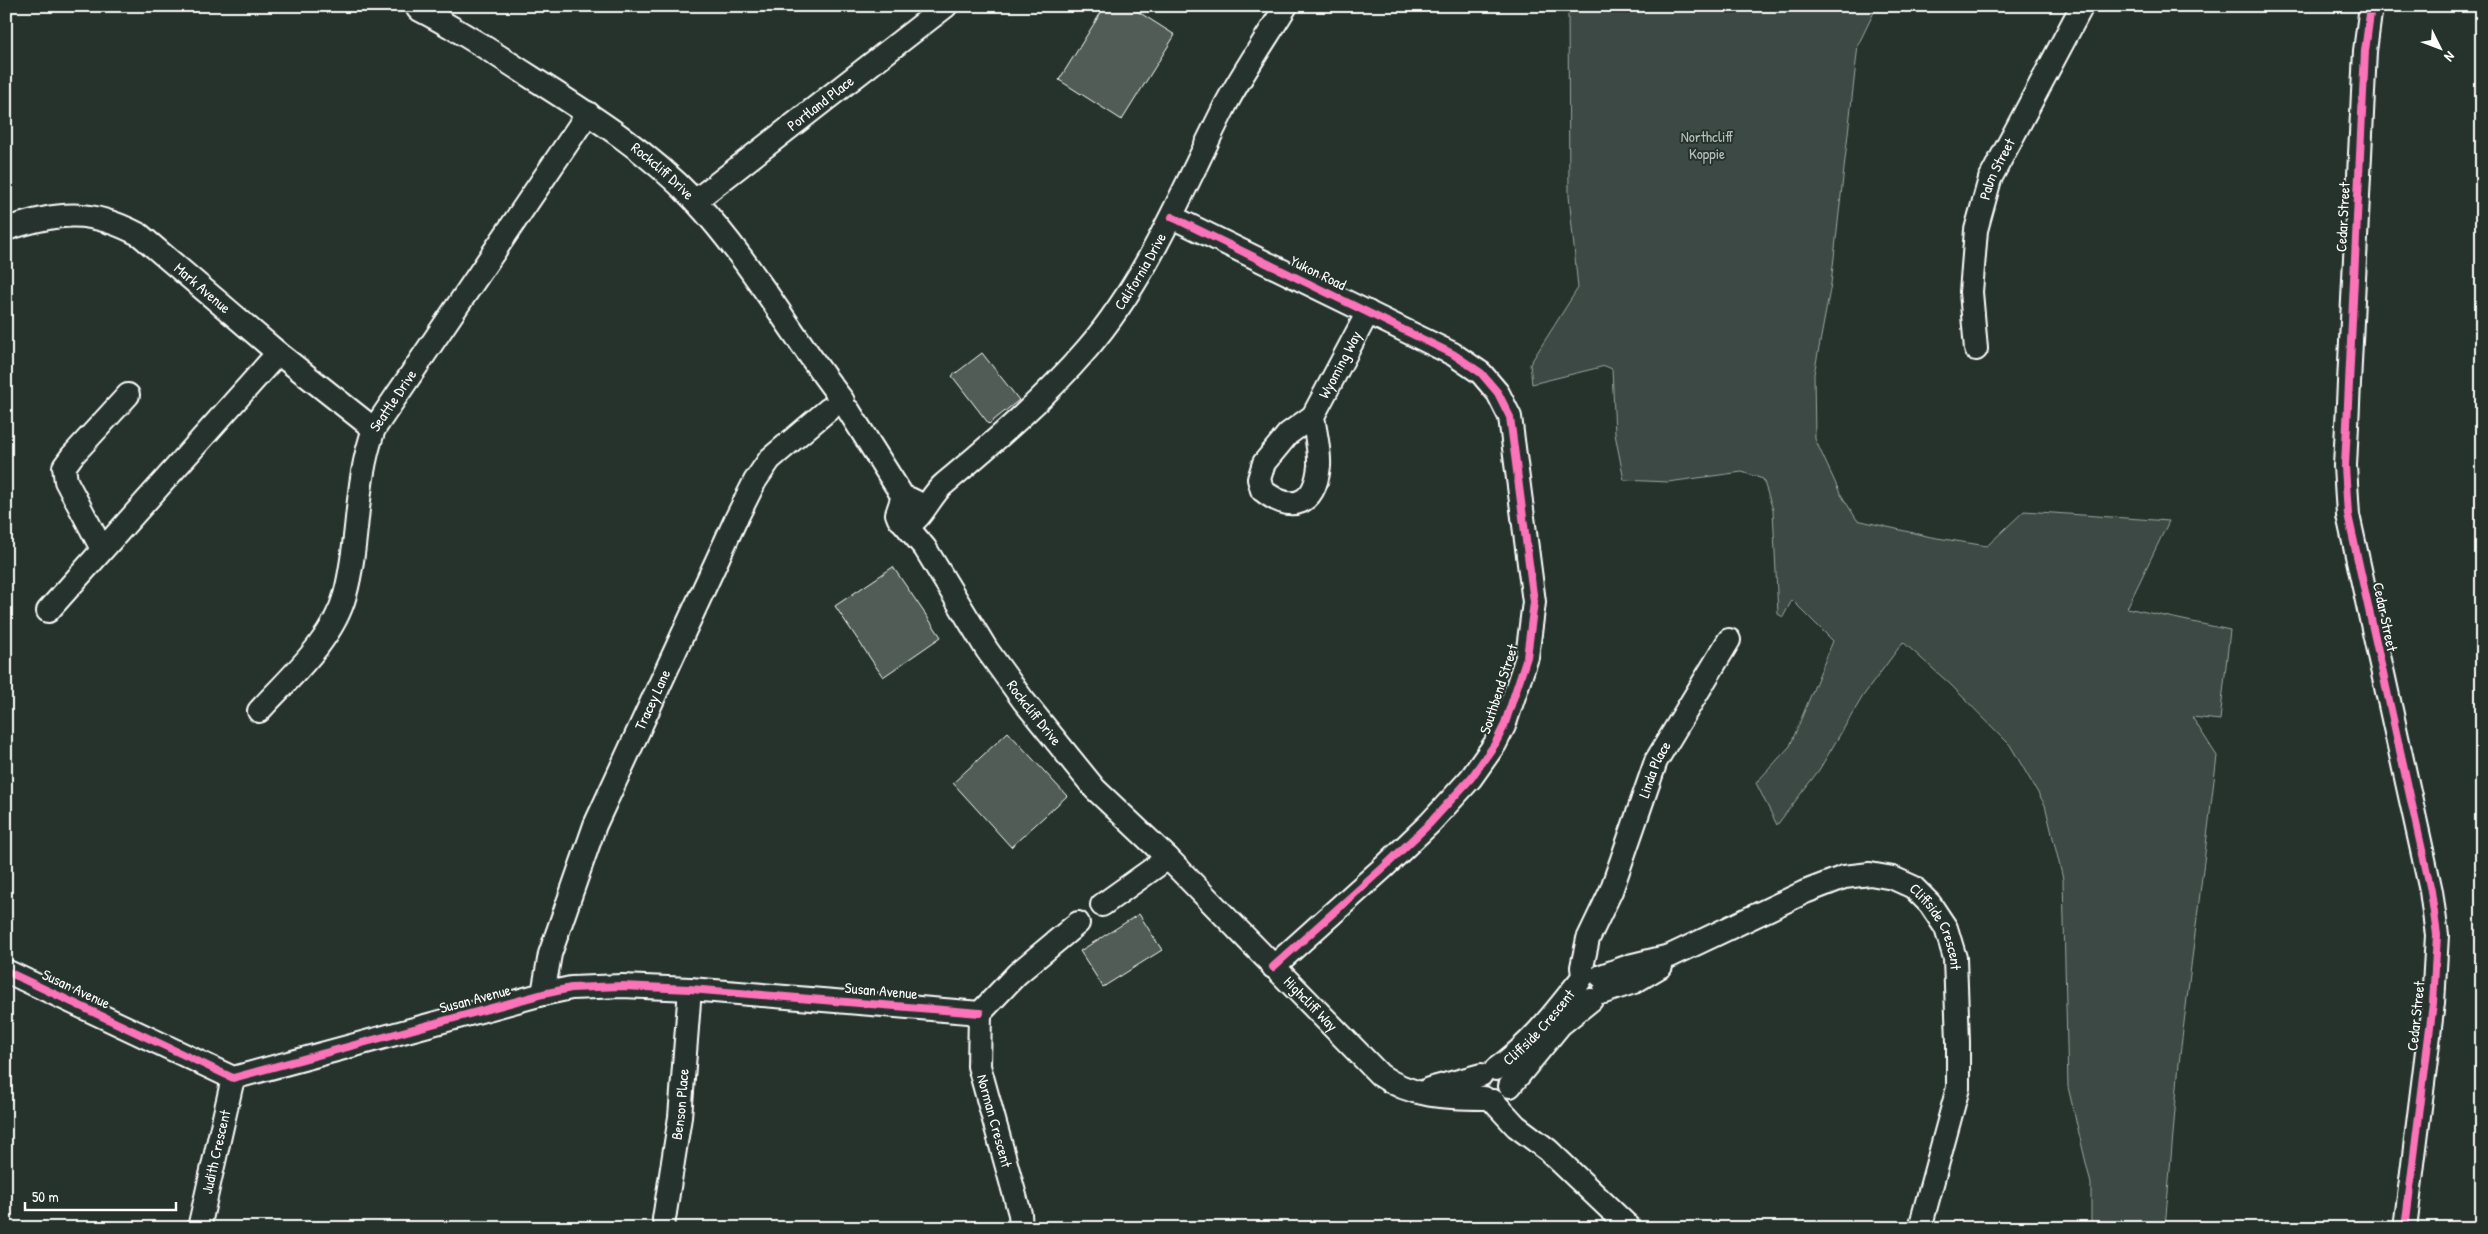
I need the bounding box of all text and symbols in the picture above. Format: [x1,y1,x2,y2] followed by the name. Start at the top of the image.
[2416,22,2466,72] north arrow
[2440,48,2460,67] text: N
[783,70,858,136] street label: Portland Place
[1681,126,1733,164] park label: Northcliff Koppie
[1974,134,2020,202] street label: Palm Street
[627,137,699,204] street label: Rockcliff Drive
[2330,181,2355,253] street label: Cedar Street
[1109,229,1171,314] street label: California Drive
[1287,250,1350,295] street label: Yukon Road
[170,258,235,318] street label: Mark Avenue
[1313,327,1366,402] street label: Wyoming Way
[364,365,421,436] street label: Seattle Drive
[2368,580,2403,654] street label: Cedar Street
[1474,640,1523,737] street label: Southbend Street
[629,666,675,733] street label: Tracey Lane
[1002,676,1067,750] street label: Rockcliff Drive
[1633,737,1676,801] street label: Linda Place
[1905,878,1966,971] street label: Cliffside Crescent
[39,964,114,1013] street label: Susan Avenue
[1279,971,1343,1036] street label: Highcliff Way
[844,977,918,1004] street label: Susan Avenue
[437,979,513,1018] street label: Susan Avenue
[2401,979,2430,1052] street label: Cedar Street
[1498,984,1580,1070] street label: Cliffside Crescent
[666,1068,694,1141] street label: Benson Place
[972,1072,1018,1170] street label: Norman Crescent
[196,1107,236,1196] street label: Judith Crescent
[25,1179,176,1211] scale bar
[32,1186,59,1207] text: 50 m

